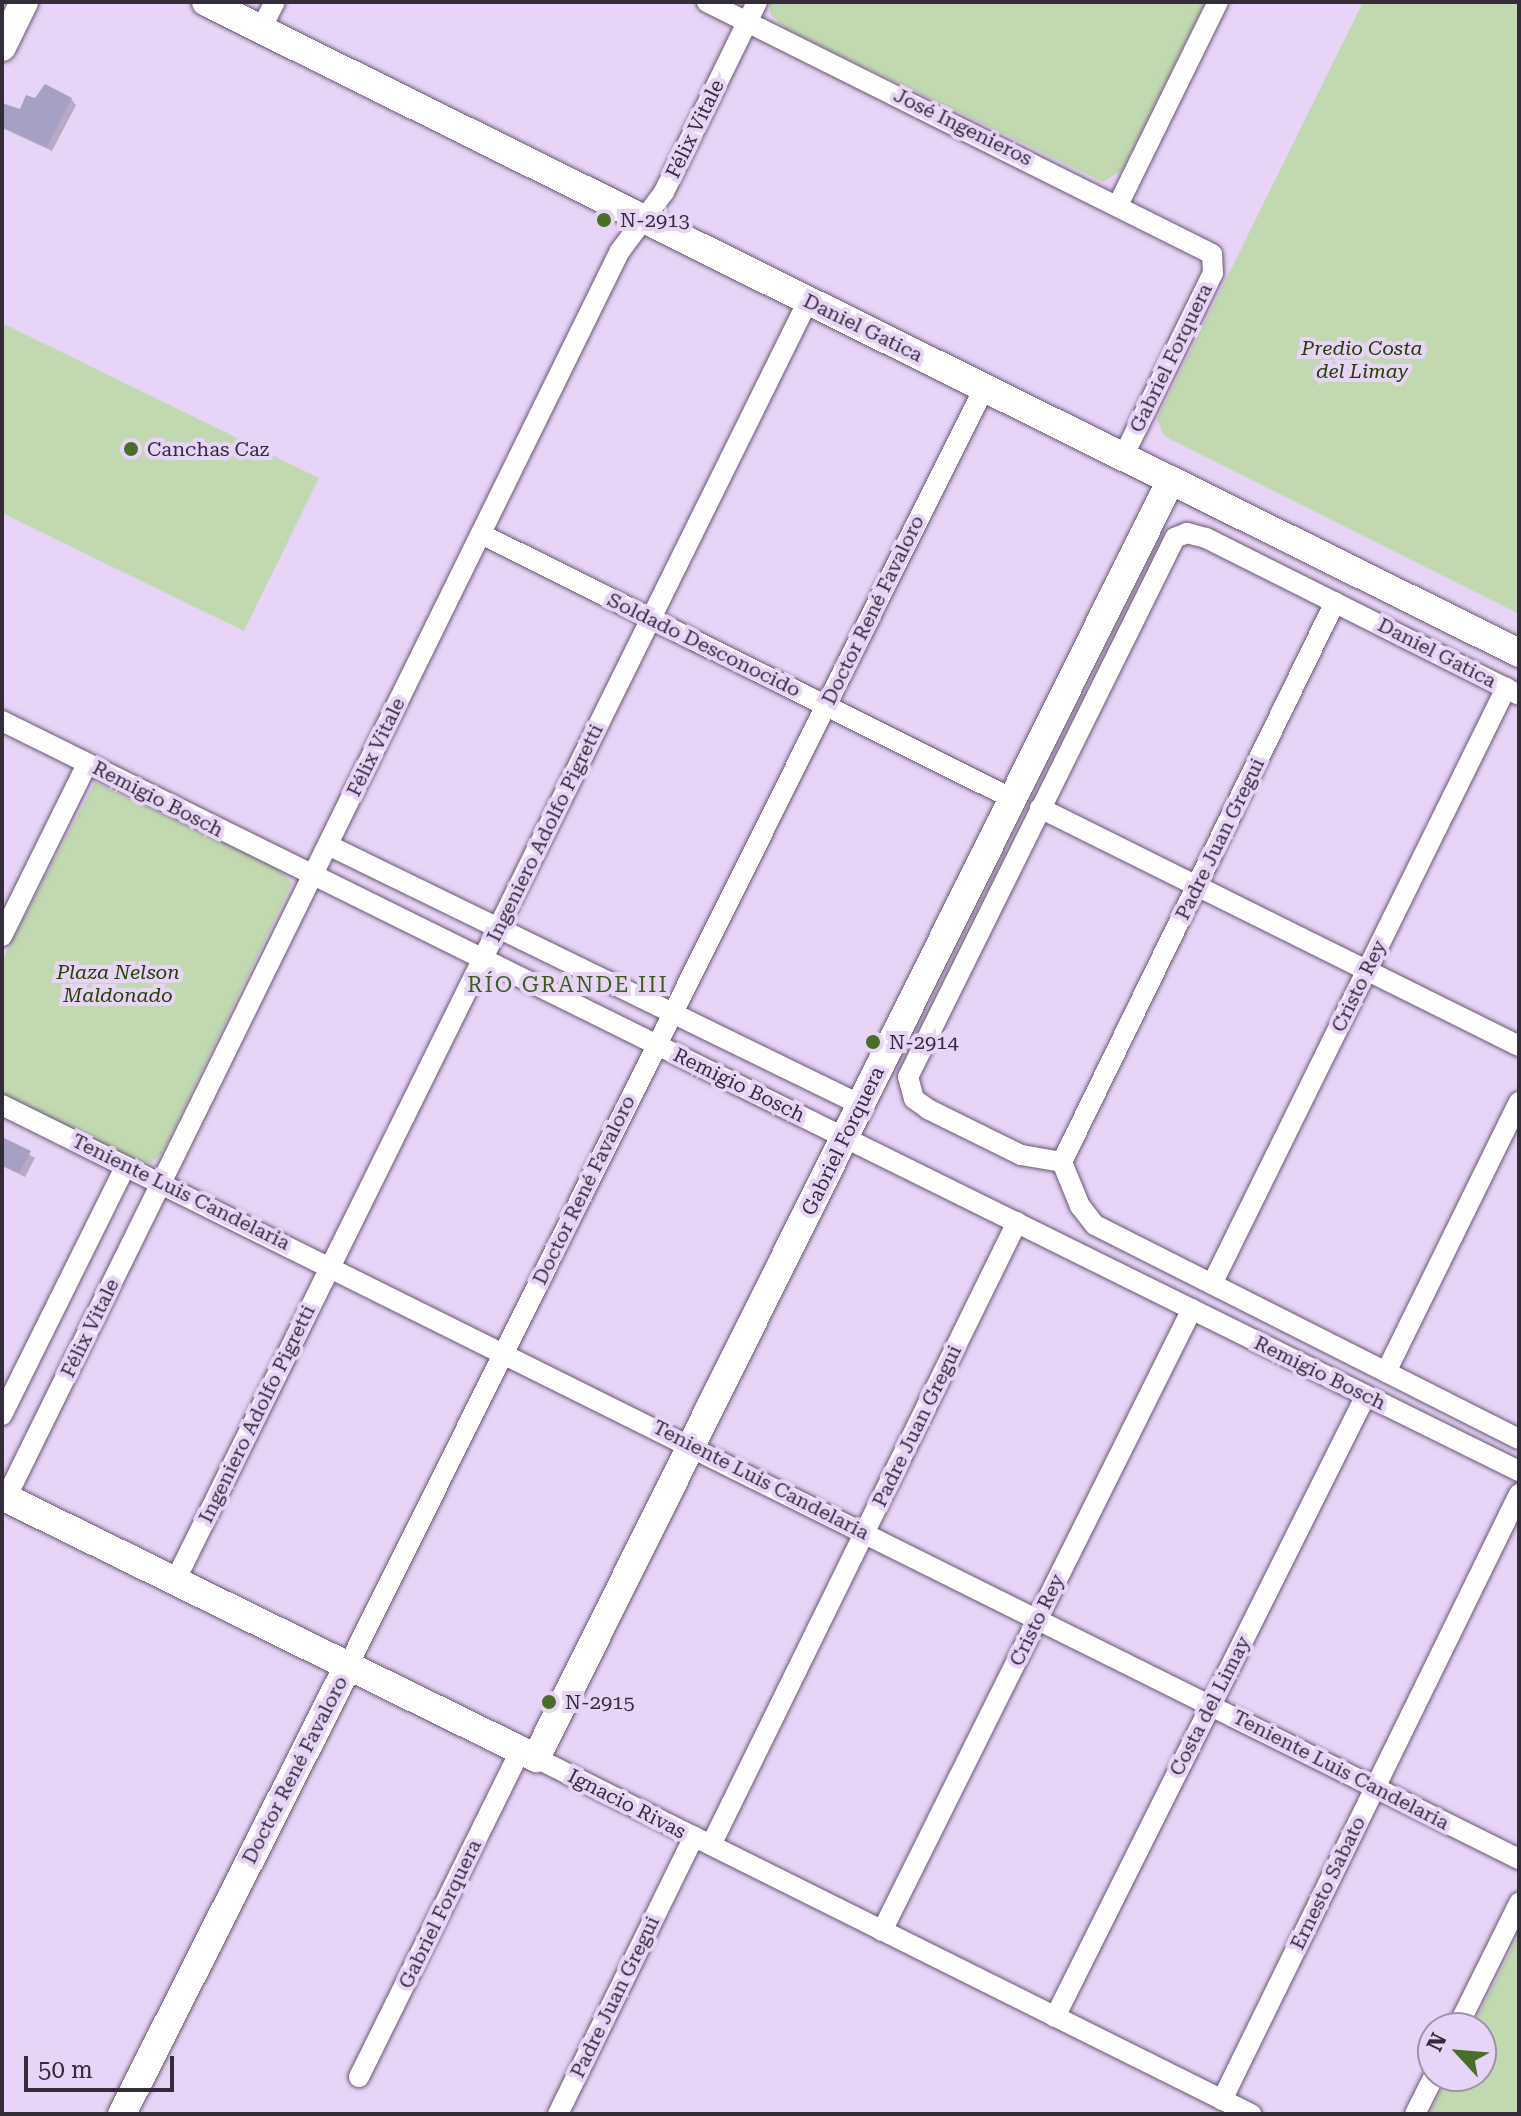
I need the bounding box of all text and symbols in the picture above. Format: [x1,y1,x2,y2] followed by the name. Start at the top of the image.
[661,76,729,182] street label: Félix Vitale
[890,83,1036,171] street label: José Ingenieros
[620,208,690,232] place label: N-2913
[595,211,613,229] marker: N-2913
[1125,280,1217,436] street label: Gabriel Forquera
[799,289,927,367] street label: Daniel Gatica
[1301,337,1423,384] park label: Predio Costa del Limay
[147,437,269,461] place label: Canchas Caz
[122,440,140,458] marker: Canchas Caz
[817,511,929,709] street label: Doctor René Favaloro
[603,588,805,702] street label: Soldado Desconocido
[1374,613,1500,693] street label: Daniel Gatica
[342,694,410,800] street label: Félix Vitale
[482,720,608,946] street label: Ingeniero Adolfo Pigretti
[1170,754,1270,924] street label: Padre Juan Gregui
[89,756,227,842] street label: Remigio Bosch
[1326,936,1392,1036] street label: Cristo Rey
[56,960,180,1007] park label: Plaza Nelson Maldonado
[467,972,669,998] district label: RÍO GRANDE III
[889,1030,959,1054] place label: N-2914
[864,1033,882,1051] marker: N-2914
[669,1043,809,1127] street label: Remigio Bosch
[797,1063,889,1219] street label: Gabriel Forquera
[528,1091,640,1289] street label: Doctor René Favaloro
[68,1129,294,1255] street label: Teniente Luis Candelaria
[56,1275,124,1381] street label: Félix Vitale
[194,1301,320,1527] street label: Ingeniero Adolfo Pigretti
[1250,1331,1390,1415] street label: Remigio Bosch
[867,1341,967,1511] street label: Padre Juan Gregui
[649,1415,873,1545] street label: Teniente Luis Candelaria
[1004,1570,1070,1670] street label: Cristo Rey
[1164,1632,1256,1780] street label: Costa del Limay
[237,1672,353,1868] street label: Doctor René Favaloro
[565,1690,635,1714] place label: N-2915
[540,1693,558,1711] marker: N-2915
[1229,1705,1453,1835] street label: Teniente Luis Candelaria
[564,1764,690,1844] street label: Ignacio Rivas
[1285,1812,1371,1954] street label: Ernesto Sabato
[394,1836,486,1992] street label: Gabriel Forquera
[565,1912,665,2082] street label: Padre Juan Gregui
[1417,2012,1497,2092] north arrow
[1422,2029,1452,2055] text: N
[28,2040,178,2090] scale bar
[38,2056,93,2084] text: 50 m

